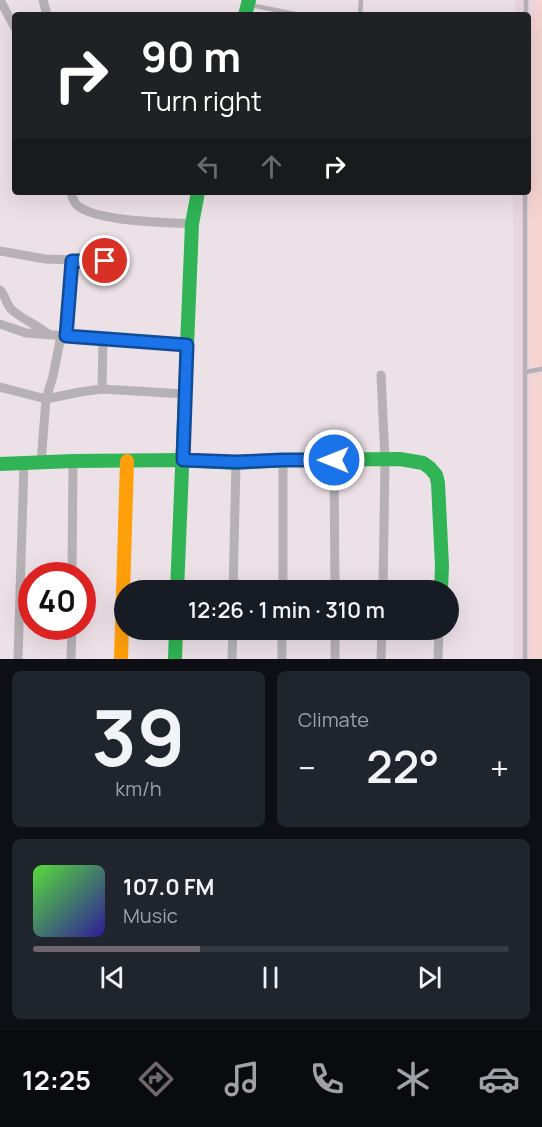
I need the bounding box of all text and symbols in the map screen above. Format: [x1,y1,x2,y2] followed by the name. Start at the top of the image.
[141,27,241,85] text: 90 m
[42,36,120,114] icon: right
[141,82,262,119] text: Turn right
[192,150,225,183] icon: left
[255,150,288,183] icon: ahead
[318,150,351,183] icon: right
[79,235,130,286] pin
[88,244,121,277] icon: arrive
[302,428,366,492] position arrow
[18,562,96,640] speed limit sign: 40
[188,595,385,625] text: 12:26 · 1 min · 310 m
[92,683,185,789] text: 39
[298,706,369,733] text: Climate
[366,735,439,797] text: 22°
[298,745,316,790] text: −
[490,745,509,790] text: +
[115,775,162,802] text: km/h
[123,872,214,902] text: 107.0 FM
[123,902,178,929] text: Music
[96,961,129,994] icon: previous
[254,961,287,994] icon: pause
[413,961,446,994] icon: next
[135,1058,177,1100] icon: directions
[221,1058,263,1100] icon: music
[306,1058,348,1100] icon: phone
[392,1058,434,1100] icon: climate
[478,1058,520,1100] icon: car
[22,1061,91,1098] text: 12:25

